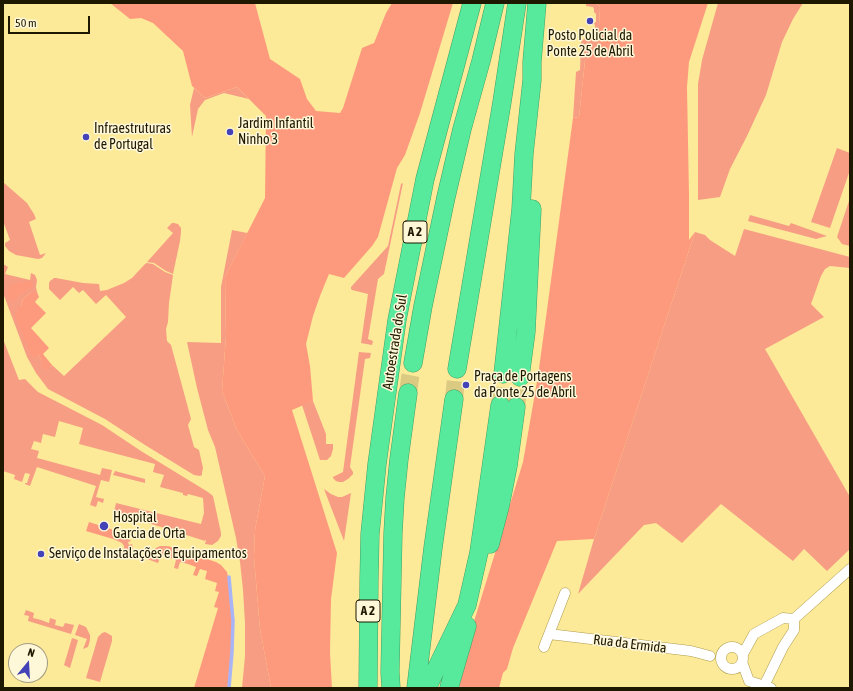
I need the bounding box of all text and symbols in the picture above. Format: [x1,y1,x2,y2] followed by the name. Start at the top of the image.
[10,8,92,34] scale bar
[15,16,37,30] text: 50 m
[585,16,595,26] marker: Posto Policial da Ponte 25 de Abril
[547,28,633,60] place label: Posto Policial da Ponte 25 de Abril
[238,116,313,148] place label: Jardim Infantil Ninho 3
[94,121,171,154] place label: Infraestruturas de Portugal
[225,127,235,137] marker: Jardim Infantil Ninho 3
[81,132,91,142] marker: Infraestruturas de Portugal
[403,221,427,243] road number: A 2
[379,293,411,391] street label: Autoestrada do Sul
[474,369,576,402] place label: Praça de Portagens da Ponte 25 de Abril
[461,380,471,390] marker: Praça de Portagens da Ponte 25 de Abril
[113,510,186,542] place label: Hospital Garcia de Orta
[98,520,110,532] marker: Hospital Garcia de Orta
[49,546,247,562] place label: Serviço de Instalações e Equipamentos
[36,549,46,559] marker: Serviço de Instalações e Equipamentos
[356,600,380,622] road number: A 2
[592,631,668,657] street label: Rua da Ermida
[8,643,48,683] north arrow
[26,646,36,659] text: N

